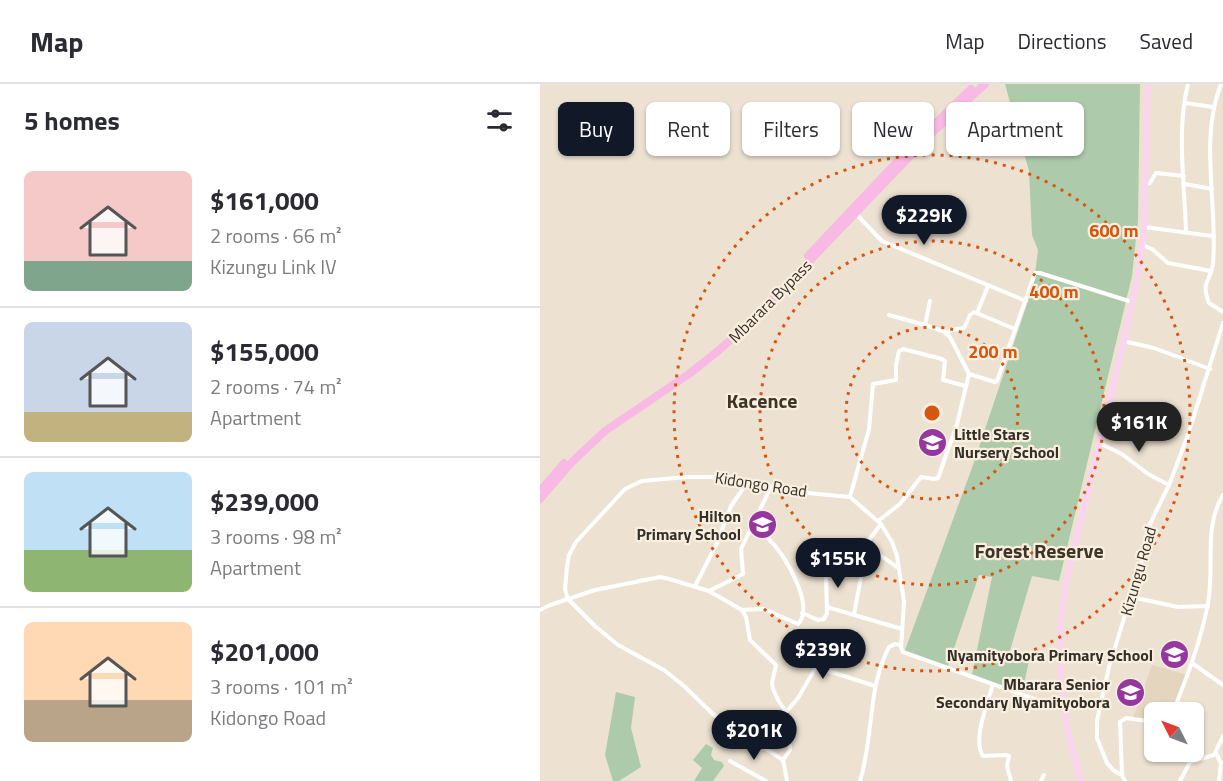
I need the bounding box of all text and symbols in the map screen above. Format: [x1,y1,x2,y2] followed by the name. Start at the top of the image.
[30,20,84,63] text: Map
[945,25,985,57] text: Map
[1018,25,1107,57] text: Directions
[1140,25,1193,57] text: Saved
[24,101,120,140] text: 5 homes
[558,102,634,156] chip: Buy
[646,102,730,156] chip: Rent
[742,102,840,156] chip: Filters
[852,102,934,156] chip: New
[946,102,1084,156] chip: Apartment
[483,104,516,137] icon: filters
[210,181,319,220] text: $161,000
[72,195,144,267] icon: home
[882,195,966,246] pin: $229K
[896,199,952,230] text: $229K
[1089,217,1139,244] text: 600 m
[210,220,342,251] text: 2 rooms · 66 m²
[210,251,337,282] text: Kizungu Link IV
[723,254,817,348] street label: Mbarara Bypass
[1029,278,1079,305] text: 400 m
[210,332,319,371] text: $155,000
[968,338,1018,365] text: 200 m
[72,346,144,418] icon: home
[210,371,342,402] text: 2 rooms · 74 m²
[726,385,798,416] district label: Kacence
[210,402,301,433] text: Apartment
[1097,402,1181,453] pin: $161K
[922,403,942,423] centre of rings
[1111,406,1167,437] text: $161K
[954,422,1059,464] place label: Little Stars Nursery School
[917,427,949,459] school or university icon: Little Stars Nursery School
[713,465,809,503] street label: Kidongo Road
[210,482,319,521] text: $239,000
[72,496,144,568] icon: home
[636,504,741,546] place label: Hilton Primary School
[746,509,778,541] school or university icon: Hilton Primary School
[210,521,342,552] text: 3 rooms · 98 m²
[1114,524,1162,618] street label: Kizungu Road
[974,535,1104,566] district label: Forest Reserve
[796,538,880,589] pin: $155K
[810,542,866,573] text: $155K
[210,552,301,583] text: Apartment
[781,629,865,680] pin: $239K
[210,632,319,671] text: $201,000
[795,633,851,664] text: $239K
[1158,639,1190,671] school or university icon: Nyamityobora Primary School
[947,643,1153,667] place label: Nyamityobora Primary School
[72,646,144,718] icon: home
[210,671,353,702] text: 3 rooms · 101 m²
[936,672,1110,714] place label: Mbarara Senior Secondary Nyamityobora
[1115,677,1147,709] school or university icon: Mbarara Senior Secondary Nyamityobora
[210,702,326,733] text: Kidongo Road
[1144,702,1204,762] north arrow
[1144,702,1204,762] map controls
[712,710,796,761] pin: $201K
[726,714,782,745] text: $201K

